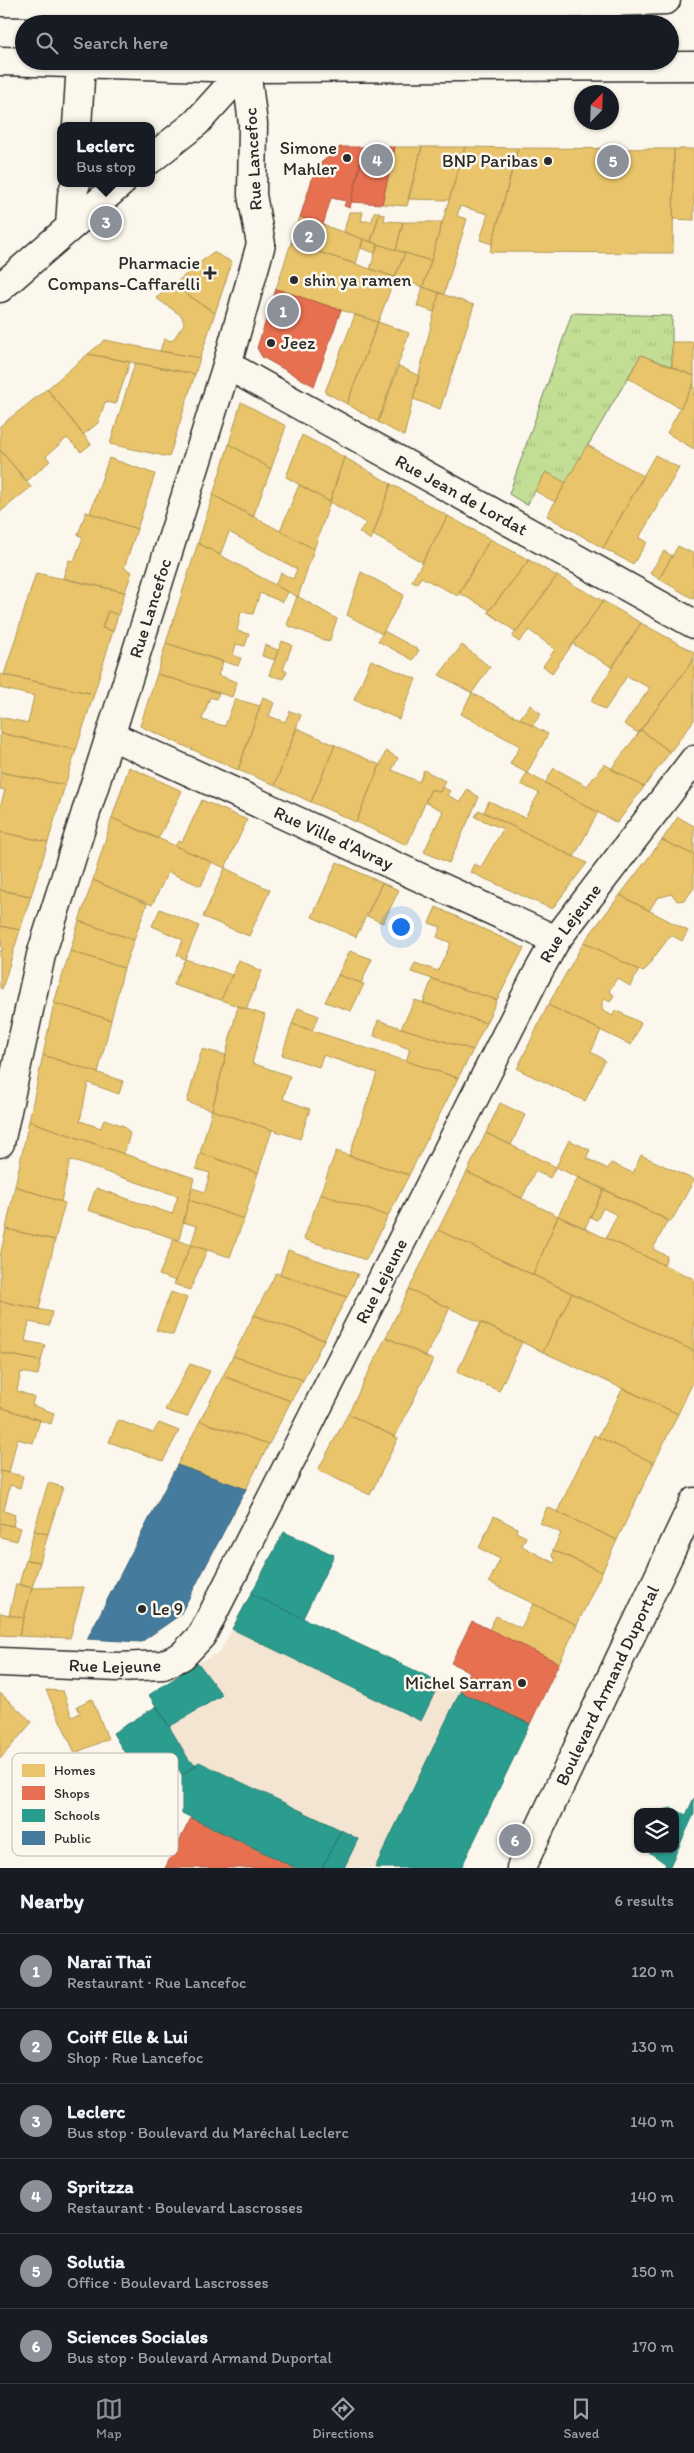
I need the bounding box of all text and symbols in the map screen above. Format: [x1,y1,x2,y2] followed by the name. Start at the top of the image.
[15,15,679,70] search box
[33,29,61,57] icon: search
[73,31,168,54] text: Search here
[574,85,619,130] north arrow
[239,107,267,211] street label: Rue Lancefoc
[57,122,155,187] popup
[76,134,135,157] text: Leclerc
[280,137,338,180] place label: Simone Mahler
[361,141,393,179] pin: 4
[597,142,629,180] pin: 5
[442,150,538,172] place label: BNP Paribas
[341,152,353,164] marker: Simone Mahler
[542,155,554,167] marker: BNP Paribas
[76,157,136,176] text: Bus stop
[90,203,122,241] pin: 3
[293,217,325,255] pin: 2
[47,252,200,295] place label: Pharmacie Compans-Caffarelli
[204,267,216,279] marker: Pharmacie Compans-Caffarelli
[304,269,411,291] place label: shin ya ramen
[288,274,300,286] marker: shin ya ramen
[267,292,299,330] pin: 1
[281,332,316,354] place label: Jeez
[265,337,277,349] marker: Jeez
[391,450,532,541] street label: Rue Jean de Lordat
[124,556,176,661] street label: Rue Lancefoc
[271,801,397,875] street label: Rue Ville d'Avray
[535,879,606,967] street label: Rue Lejeune
[388,914,414,940] your location
[351,1235,412,1327] street label: Rue Lejeune
[551,1582,664,1789] street label: Boulevard Armand Duportal
[152,1598,183,1620] place label: Le 9
[136,1603,148,1615] marker: Le 9
[68,1654,162,1678] street label: Rue Lejeune
[405,1672,512,1694] place label: Michel Sarran
[516,1677,528,1689] marker: Michel Sarran
[12,1753,178,1856] legend
[54,1762,96,1779] text: Homes
[54,1785,90,1802] text: Shops
[54,1807,100,1824] text: Schools
[634,1808,679,1853] map controls
[634,1808,679,1853] button: layers
[499,1821,531,1859] pin: 6
[54,1830,92,1847] text: Public
[20,1888,84,1913] text: Nearby
[614,1891,674,1910] text: 6 results
[67,1950,151,1973] text: Naraï Thaï
[32,1962,40,1981] text: 1
[631,1962,674,1981] text: 120 m
[67,1973,247,1992] text: Restaurant · Rue Lancefoc
[67,2025,188,2048] text: Coiff Elle & Lui
[32,2037,40,2056] text: 2
[631,2037,674,2056] text: 130 m
[67,2048,203,2067] text: Shop · Rue Lancefoc
[67,2100,125,2123] text: Leclerc
[32,2112,40,2131] text: 3
[630,2112,674,2131] text: 140 m
[67,2123,349,2142] text: Bus stop · Boulevard du Maréchal Leclerc
[67,2175,134,2198] text: Spritzza
[31,2187,41,2206] text: 4
[630,2187,674,2206] text: 140 m
[67,2198,303,2217] text: Restaurant · Boulevard Lascrosses
[67,2250,125,2273] text: Solutia
[32,2262,40,2281] text: 5
[631,2262,674,2281] text: 150 m
[67,2273,269,2292] text: Office · Boulevard Lascrosses
[67,2325,208,2348] text: Sciences Sociales
[32,2337,40,2356] text: 6
[632,2337,674,2356] text: 170 m
[67,2348,332,2367] text: Bus stop · Boulevard Armand Duportal
[95,2395,123,2442] tab: Map
[312,2395,374,2442] tab: Directions
[563,2395,599,2442] tab: Saved

